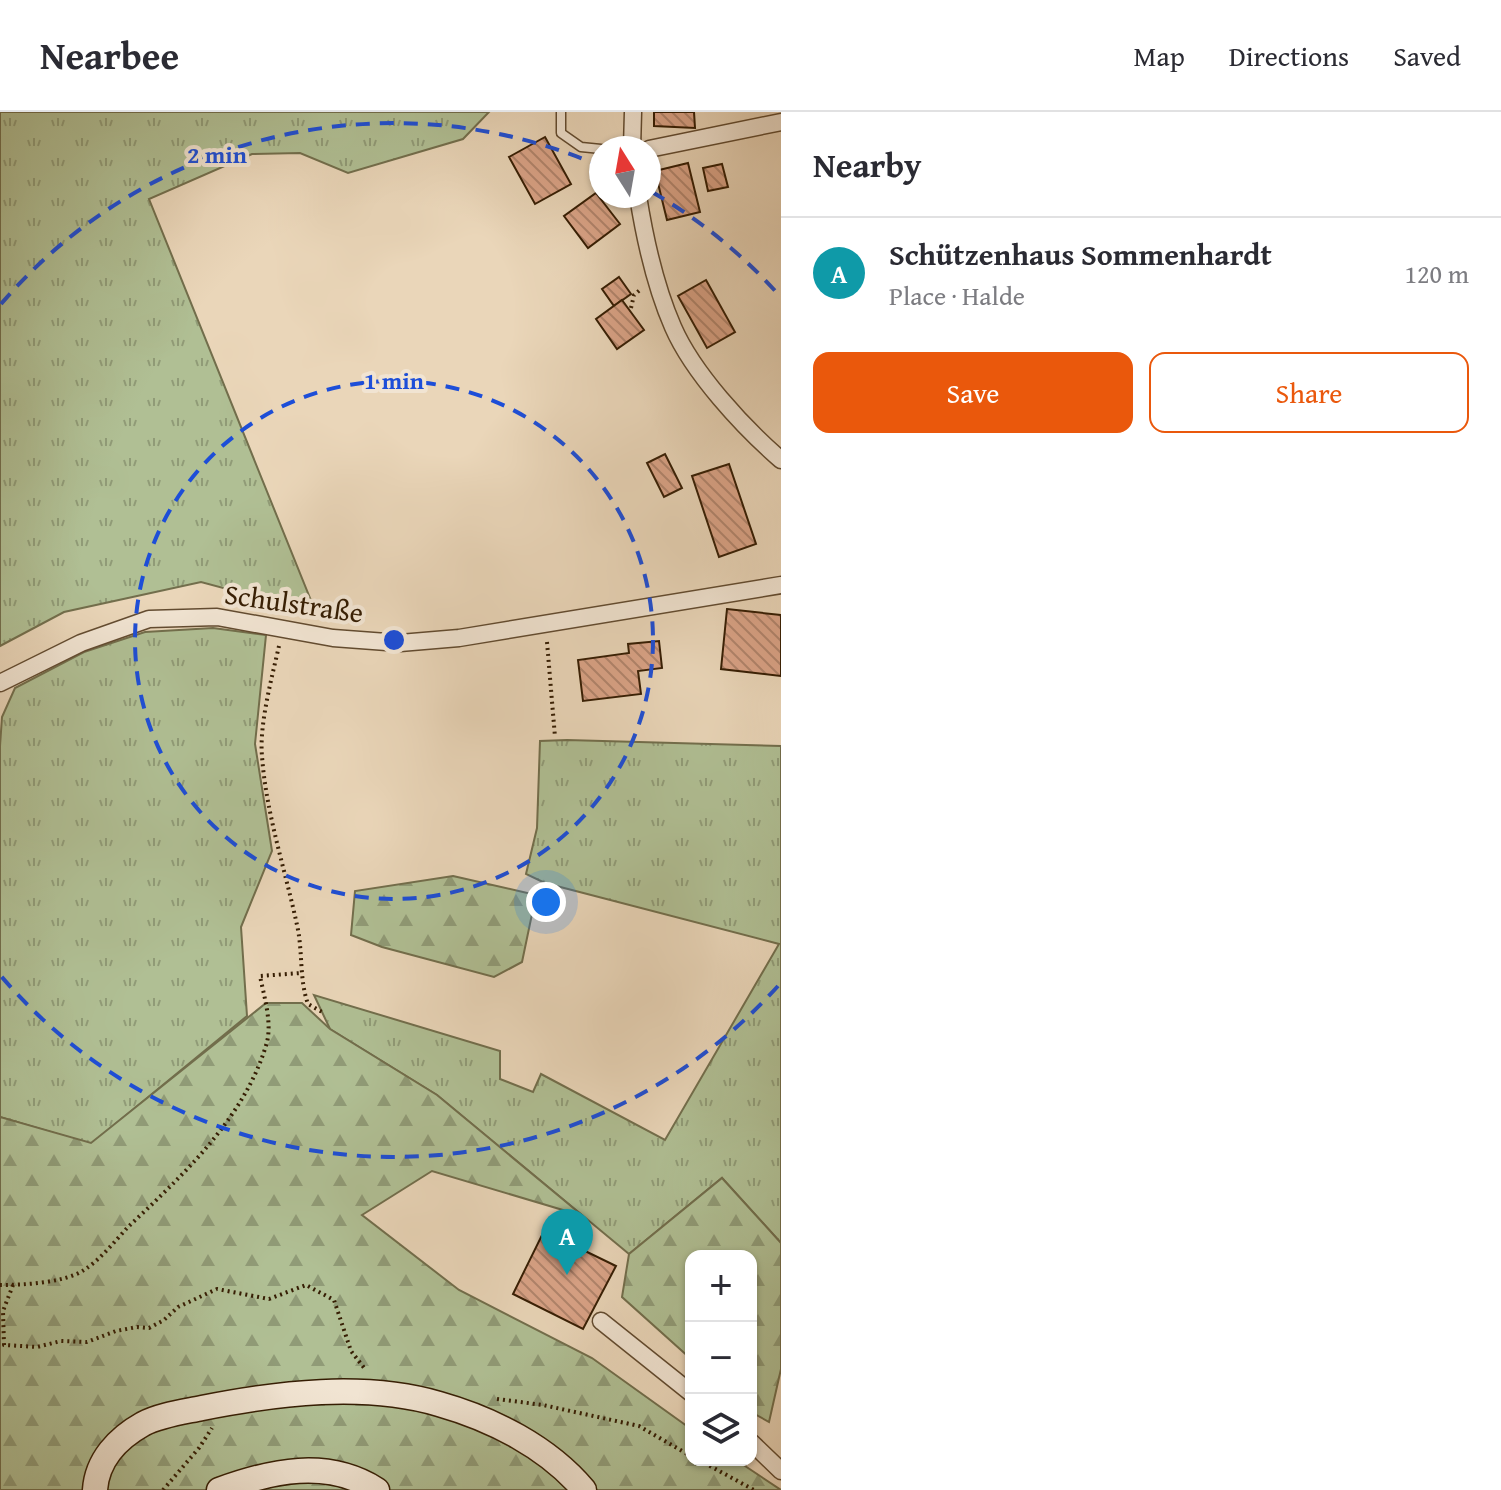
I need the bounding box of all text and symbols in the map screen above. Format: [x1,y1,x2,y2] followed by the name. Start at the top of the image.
[40,27,179,83] text: Nearbee
[1133,35,1185,76] text: Map
[1229,35,1349,76] text: Directions
[1393,35,1461,76] text: Saved
[589,136,661,208] north arrow
[187,137,247,172] text: 2 min
[813,140,922,189] text: Nearby
[889,232,1272,276] text: Schützenhaus Sommenhardt
[831,254,847,293] text: A
[1404,254,1469,293] text: 120 m
[889,276,1025,315] text: Place · Halde
[813,352,1133,433] button: Save
[1149,352,1469,433] button: Share
[364,363,424,398] text: 1 min
[222,573,366,633] street label: Schulstraße
[380,626,408,654] centre of rings
[526,882,566,922] your location
[541,1209,593,1275] pin: A
[685,1250,757,1466] map controls
[685,1250,757,1322] button: +
[685,1322,757,1394] button: −
[685,1394,757,1466] button: layers

